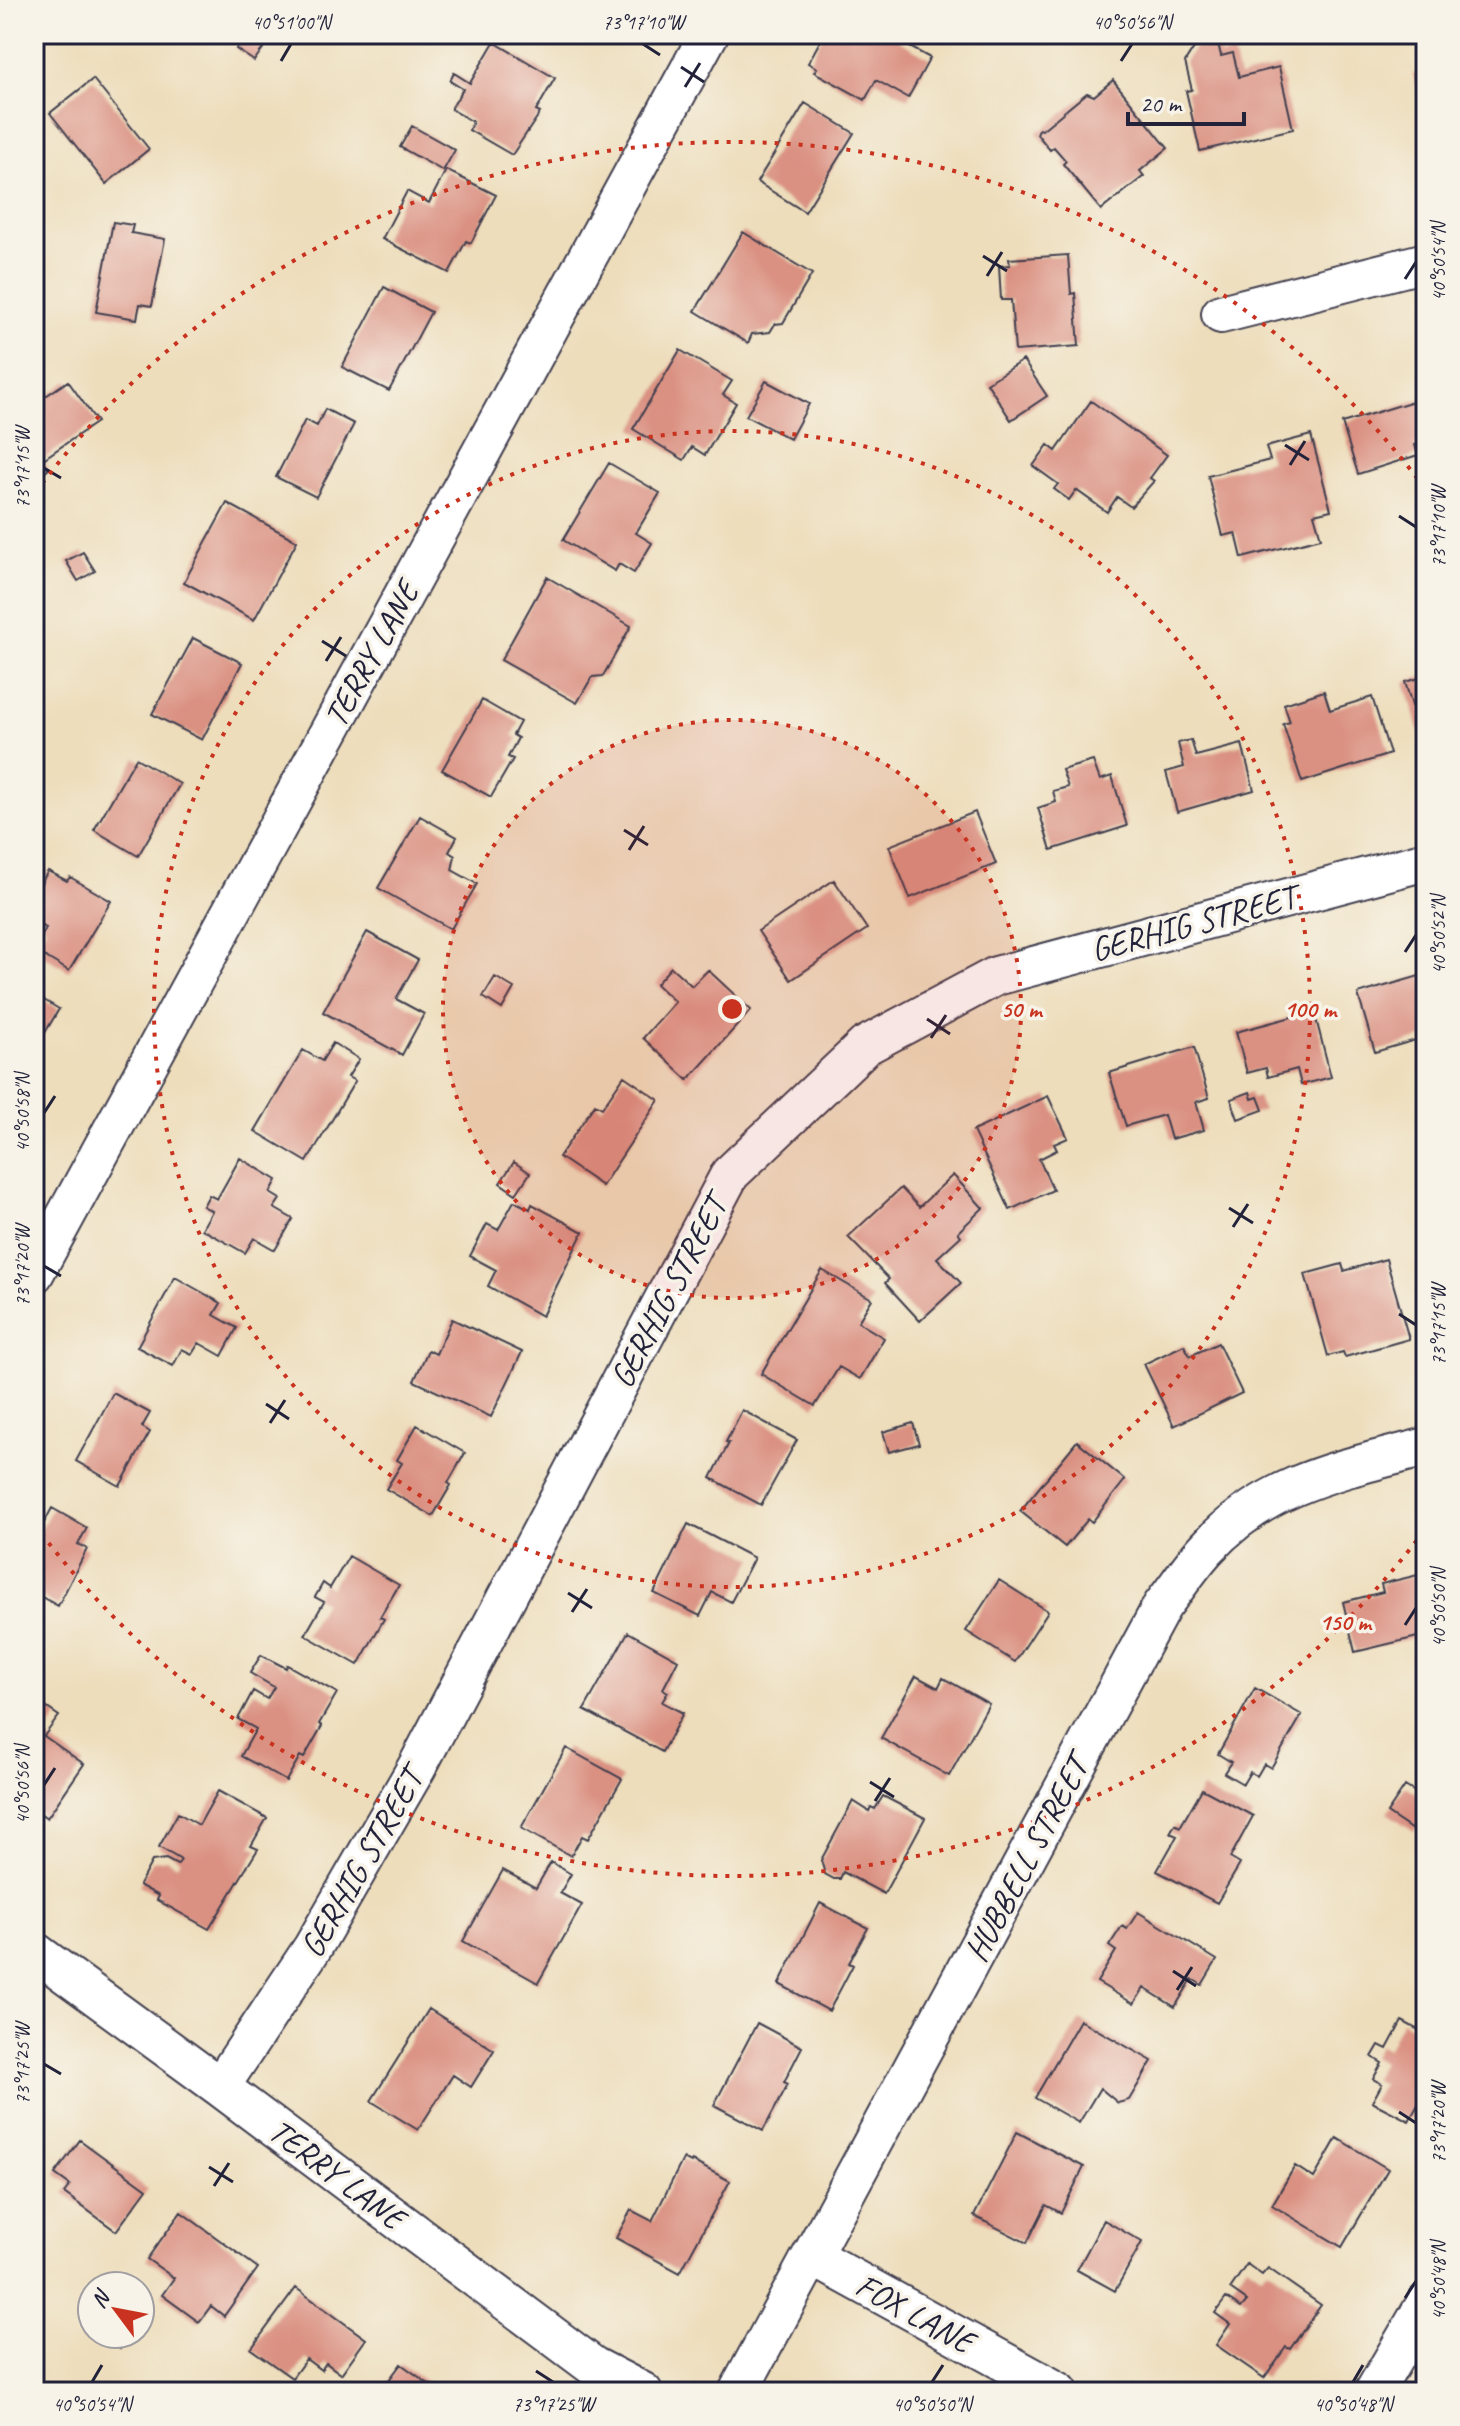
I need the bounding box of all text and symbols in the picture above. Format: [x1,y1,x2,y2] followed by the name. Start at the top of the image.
[252,10,333,35] text: 40°51'00"N
[602,10,687,35] text: 73°17'10"W
[1093,10,1174,35] text: 40°50'56"N
[1128,76,1244,126] scale bar
[1140,89,1183,119] text: 20 m
[1426,220,1451,301] text: 40°50'54"N
[10,424,35,509] text: 73°17'15"W
[1426,483,1451,568] text: 73°17'10"W
[314,570,431,734] street label: TERRY LANE
[1086,873,1308,971] street label: GERHIG STREET
[1426,893,1451,974] text: 40°50'52"N
[1001,994,1044,1024] text: 50 m
[1284,994,1338,1024] text: 100 m
[718,995,746,1023] centre of rings
[10,1071,35,1152] text: 40°50'58"N
[600,1182,740,1395] street label: GERHIG STREET
[10,1222,35,1307] text: 73°17'20"W
[1426,1281,1451,1366] text: 73°17'15"W
[1426,1566,1451,1647] text: 40°50'50"N
[1319,1607,1373,1637] text: 150 m
[954,1742,1102,1969] street label: HUBBELL STREET
[10,1743,35,1824] text: 40°50'56"N
[290,1754,436,1965] street label: GERHIG STREET
[10,2020,35,2105] text: 73°17'25"W
[1426,2079,1451,2164] text: 73°17'20"W
[261,2109,417,2242] street label: TERRY LANE
[1426,2239,1451,2320] text: 40°50'48"N
[849,2263,985,2365] street label: FOX LANE
[76,2270,156,2350] north arrow
[84,2284,117,2313] text: N
[53,2392,134,2417] text: 40°50'54"N
[512,2392,597,2417] text: 73°17'25"W
[893,2392,974,2417] text: 40°50'50"N
[1314,2392,1395,2417] text: 40°50'48"N

